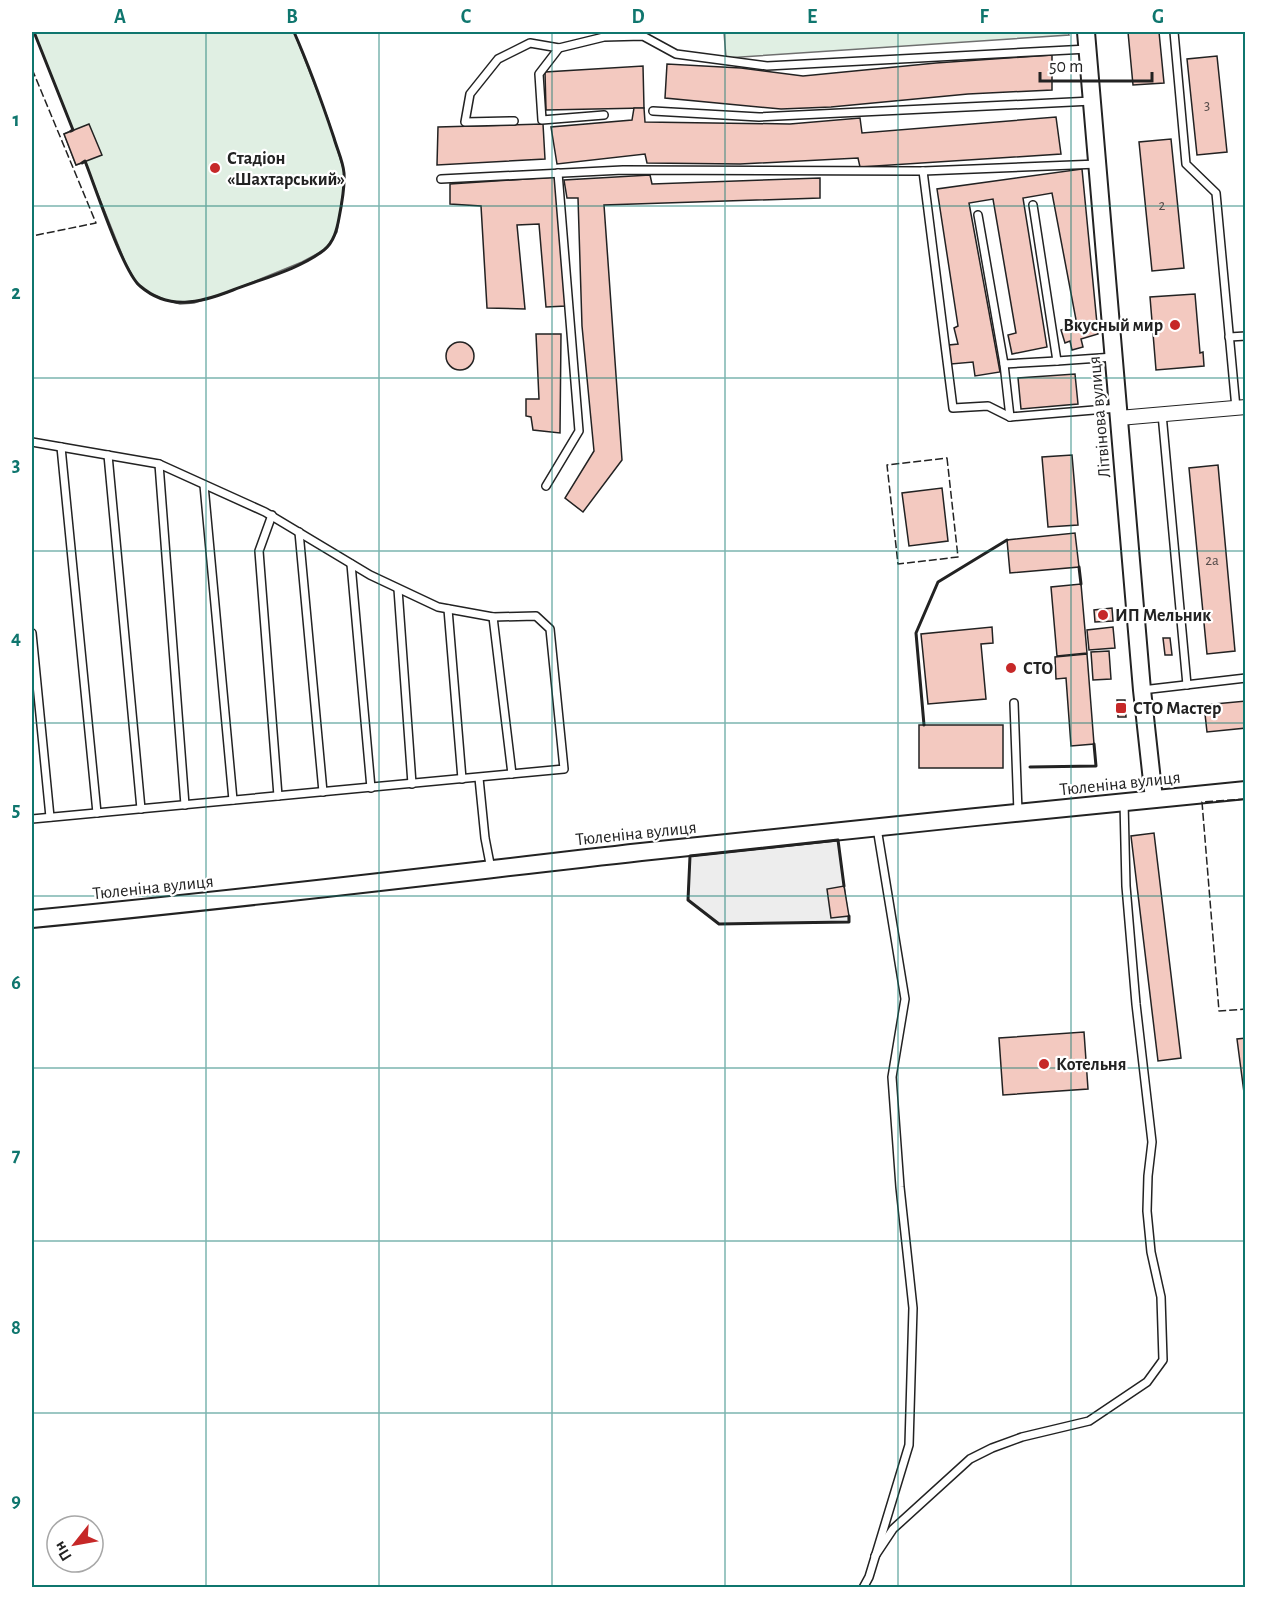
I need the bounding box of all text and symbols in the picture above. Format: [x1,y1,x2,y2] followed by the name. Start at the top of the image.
[114,7,126,27] text: A
[286,7,298,27] text: B
[461,7,472,27] text: C
[631,7,645,27] text: D
[807,7,817,27] text: E
[979,7,989,27] text: F
[1152,7,1164,27] text: G
[1040,45,1152,83] scale bar
[1049,58,1083,76] text: 50 m
[1204,98,1210,113] house number: 3
[12,110,20,130] text: 1
[227,150,345,189] place label: Стадіон «Шахтарський»
[208,161,222,175] marker: Стадіон «Шахтарський»
[1159,198,1166,213] house number: 2
[11,283,21,303] text: 2
[1063,317,1163,335] place label: Вкусный мир
[1168,318,1182,332] marker: Вкусный мир
[1086,355,1114,479] street label: Літвінова вулиця
[12,455,20,475] text: 3
[1205,553,1219,568] house number: 2а
[1115,607,1211,625] place label: ИП Мельник
[1096,608,1110,622] marker: ИП Мельник
[11,628,21,648] text: 4
[1023,660,1053,678] place label: СТО
[1004,661,1018,675] marker: СТО
[1133,700,1221,718] place label: СТО Мастер
[1114,701,1128,715] marker: СТО Мастер
[1059,769,1181,799] street label: Тюленіна вулиця
[12,800,20,820] text: 5
[575,819,697,849] street label: Тюленіна вулиця
[92,873,214,903] street label: Тюленіна вулиця
[11,973,21,993] text: 6
[1056,1056,1127,1074] place label: Котельня
[1037,1057,1051,1071] marker: Котельня
[12,1145,21,1165] text: 7
[11,1318,21,1338] text: 8
[11,1491,21,1511] text: 9
[45,1514,105,1574] north arrow
[51,1539,75,1564] text: Пн

